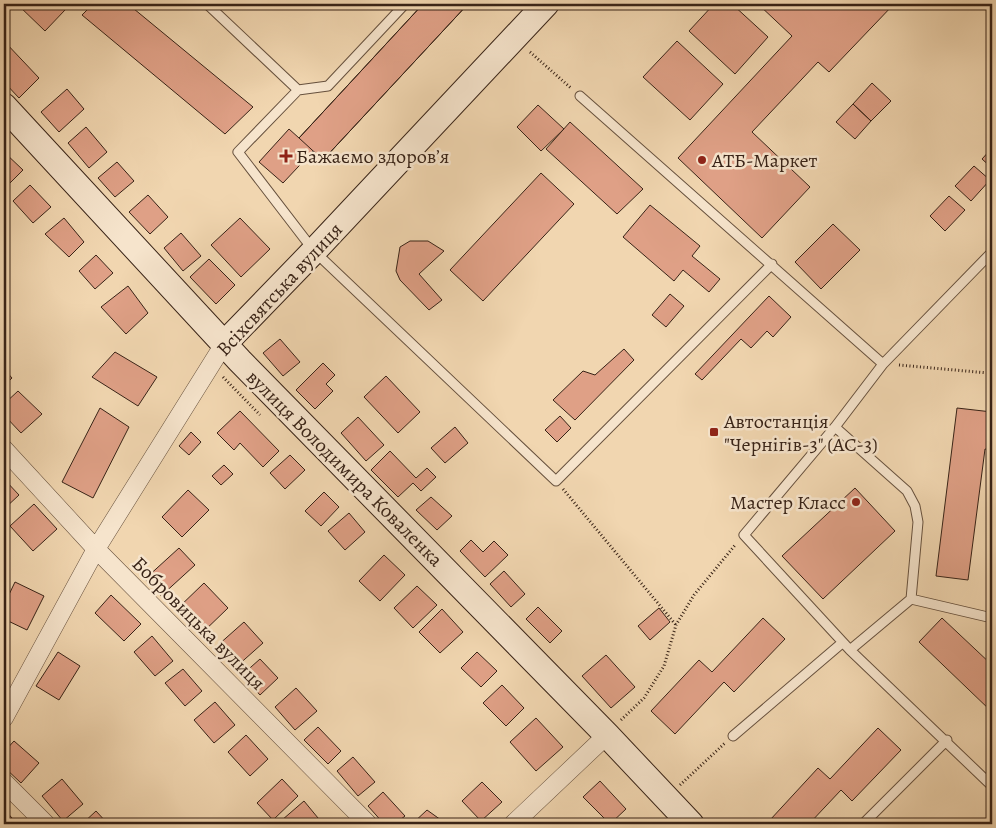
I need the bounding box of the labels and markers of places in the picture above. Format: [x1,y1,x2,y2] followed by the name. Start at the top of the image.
[296,143,449,170] place label: Бажаємо здоровʼя
[711,147,818,174] place label: АТБ-Маркет
[280,150,292,162] marker: Бажаємо здоровʼя
[696,154,708,166] marker: АТБ-Маркет
[723,408,878,458] place label: Автостанція "Чернігів-3" (АС-3)
[708,426,720,438] marker: Автостанція "Чернігів-3" (АС-3)
[730,489,846,516] place label: Мастер Класс
[850,496,862,508] marker: Мастер Класс

